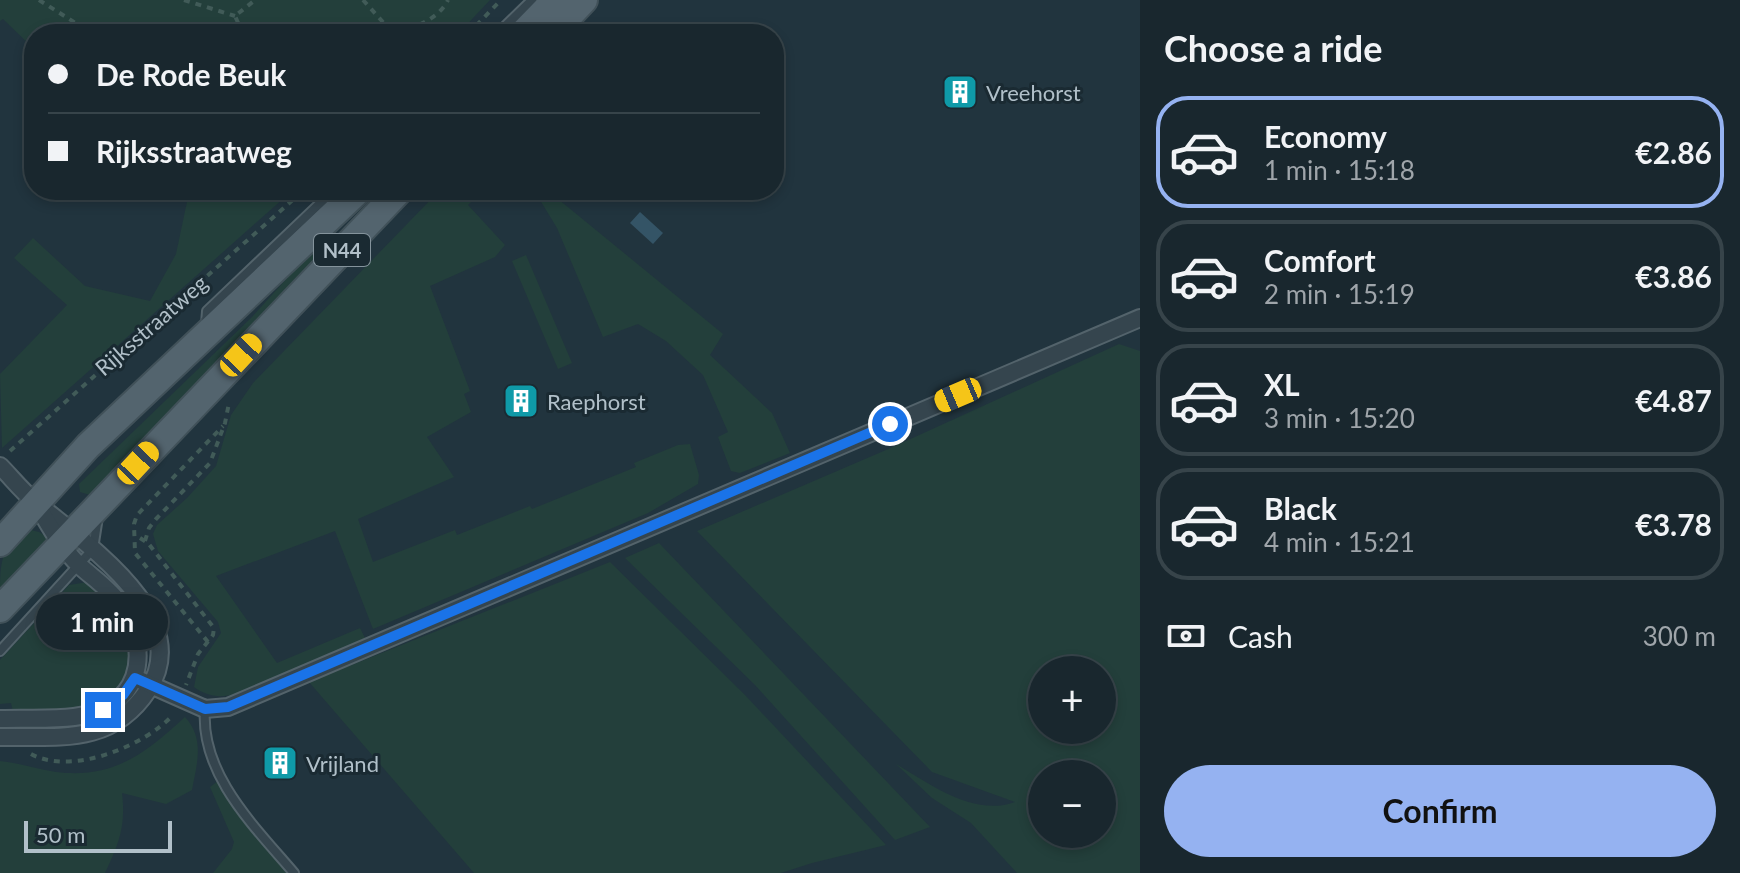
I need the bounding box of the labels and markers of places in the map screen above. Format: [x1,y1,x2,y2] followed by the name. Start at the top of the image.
[941,73,979,111] building icon: Vreehorst
[986,79,1081,106] place label: Vreehorst
[502,382,540,420] building icon: Raephorst
[547,388,646,415] place label: Raephorst
[261,744,299,782] building icon: Vrijland
[306,750,379,777] place label: Vrijland

